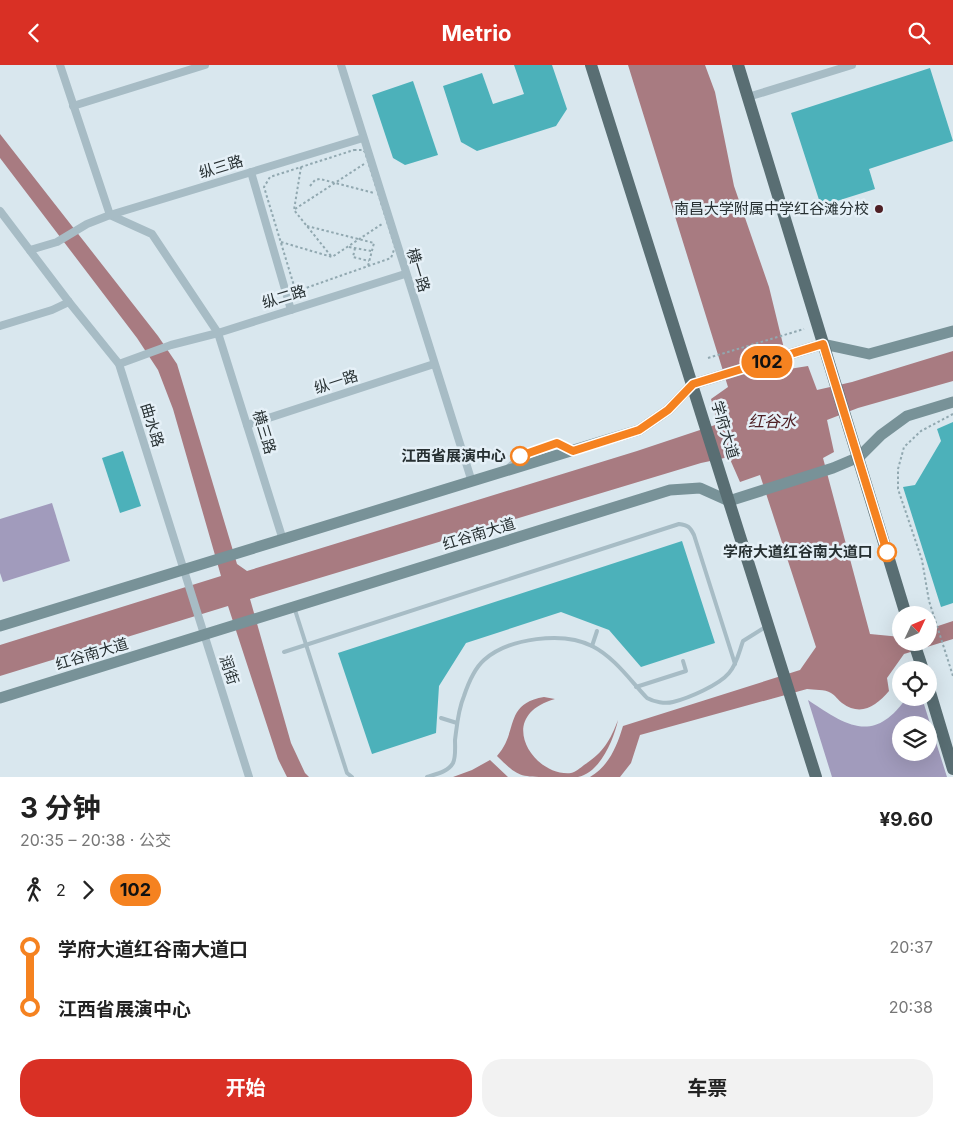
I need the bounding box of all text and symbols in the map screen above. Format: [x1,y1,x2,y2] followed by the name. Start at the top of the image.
[20,19,48,47] icon: back
[905,19,933,47] icon: search
[441,20,512,46] text: Metrio
[197,151,245,182] street label: 纵三路
[674,199,869,218] place label: 南昌大学附属中学红谷滩分校
[873,203,885,215] marker: 南昌大学附属中学红谷滩分校
[403,246,434,294] street label: 横一路
[260,281,308,312] street label: 纵二路
[738,346,796,378] line badge: 102
[751,351,783,372] text: 102
[312,366,360,398] street label: 纵一路
[708,398,743,461] street label: 学府大道
[137,401,168,449] street label: 曲水路
[249,408,280,456] street label: 横三路
[748,411,797,431] water label: 红谷水
[401,446,506,465] place label: 江西省展演中心
[510,446,530,466] marker: 江西省展演中心
[440,513,518,554] street label: 红谷南大道
[723,542,873,561] place label: 学府大道红谷南大道口
[877,542,897,562] marker: 学府大道红谷南大道口
[892,606,938,651] north arrow
[892,606,937,761] map controls
[53,633,131,674] street label: 红谷南大道
[216,653,243,687] street label: 润街
[892,661,937,706] button: locate
[892,716,937,761] button: layers
[20,791,101,825] text: 3 分钟
[879,808,933,831] text: ¥9.60
[20,830,171,850] text: 20:35 – 20:38 · 公交
[20,876,48,904] icon: walk
[74,876,102,904] icon: forward
[120,879,151,900] text: 102
[56,880,66,900] text: 2
[890,937,933,957] text: 20:37
[58,938,248,961] text: 学府大道红谷南大道口
[889,997,933,1017] text: 20:38
[58,998,191,1021] text: 江西省展演中心
[20,1059,472,1117] button: 开始
[482,1059,933,1117] button: 车票

